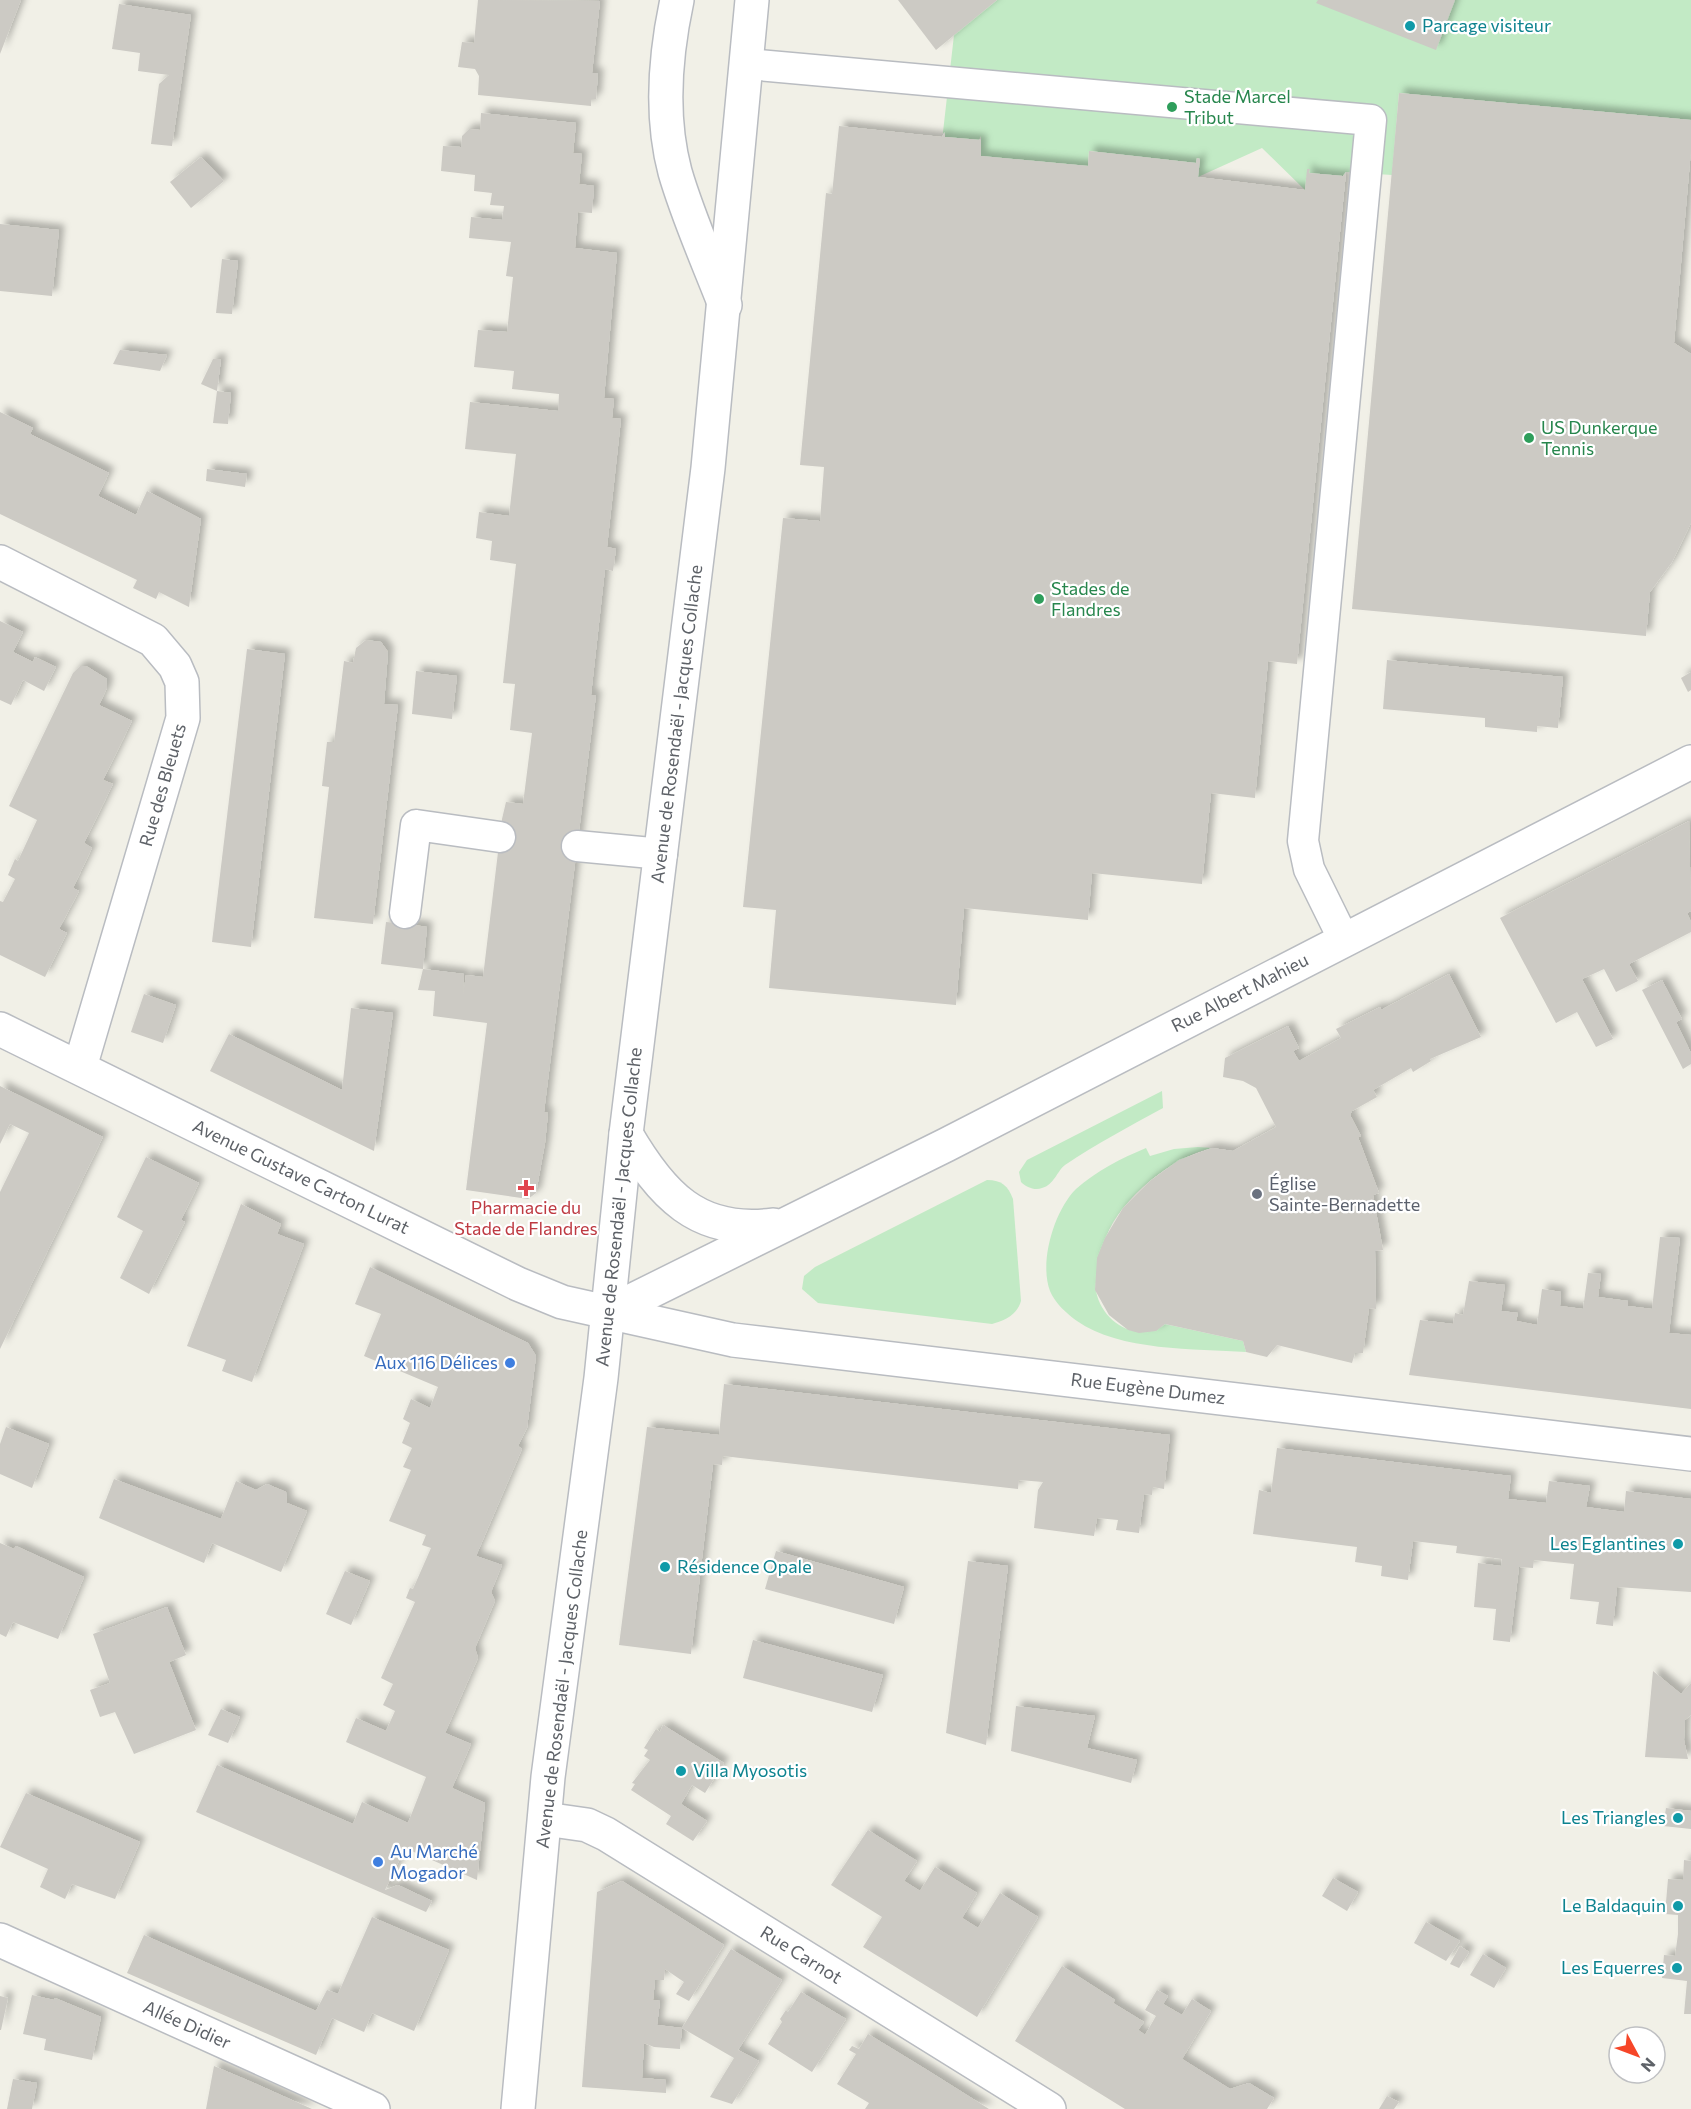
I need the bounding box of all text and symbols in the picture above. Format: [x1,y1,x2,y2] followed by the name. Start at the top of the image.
[1422,14,1551,36] place label: Parcage visiteur
[1403,19,1417,33] marker: Parcage visiteur
[1184,85,1291,128] place label: Stade Marcel Tribut
[1165,100,1179,114] marker: Stade Marcel Tribut
[1541,416,1658,459] place label: US Dunkerque Tennis
[1522,431,1536,445] marker: US Dunkerque Tennis
[646,563,706,884] street label: Avenue de Rosendaël - Jacques Collache
[1051,577,1130,620] place label: Stades de Flandres
[1032,592,1046,606] marker: Stades de Flandres
[134,721,190,849] street label: Rue des Bleuets
[1167,948,1312,1036] street label: Rue Albert Mahieu
[590,1046,646,1368] street label: Avenue de Rosendaël - Jacques Collache
[190,1114,413,1238] street label: Avenue Gustave Carton Lurat
[1269,1172,1420,1215] place label: Église Sainte-Bernadette
[519,1181,533,1195] marker: Pharmacie du Stade de Flandres
[1250,1187,1264,1201] marker: Église Sainte-Bernadette
[454,1196,598,1239] place label: Pharmacie du Stade de Flandres
[374,1351,498,1373] place label: Aux 116 Délices
[503,1356,517,1370] marker: Aux 116 Délices
[1070,1368,1227,1408] street label: Rue Eugène Dumez
[531,1528,591,1849] street label: Avenue de Rosendaël - Jacques Collache
[1550,1532,1666,1554] place label: Les Eglantines
[1671,1537,1685,1551] marker: Les Eglantines
[677,1555,812,1577] place label: Résidence Opale
[658,1560,672,1574] marker: Résidence Opale
[693,1759,807,1781] place label: Villa Myosotis
[674,1764,688,1778] marker: Villa Myosotis
[1561,1806,1666,1828] place label: Les Triangles
[1671,1811,1685,1825] marker: Les Triangles
[390,1840,478,1883] place label: Au Marché Mogador
[371,1855,385,1869] marker: Au Marché Mogador
[1562,1894,1666,1916] place label: Le Baldaquin
[1671,1899,1685,1913] marker: Le Baldaquin
[757,1920,846,1988] street label: Rue Carnot
[1561,1956,1665,1978] place label: Les Equerres
[1670,1961,1684,1975] marker: Les Equerres
[140,1995,235,2053] street label: Allée Didier
[1607,2025,1667,2085] north arrow
[1638,2054,1660,2076] text: N

